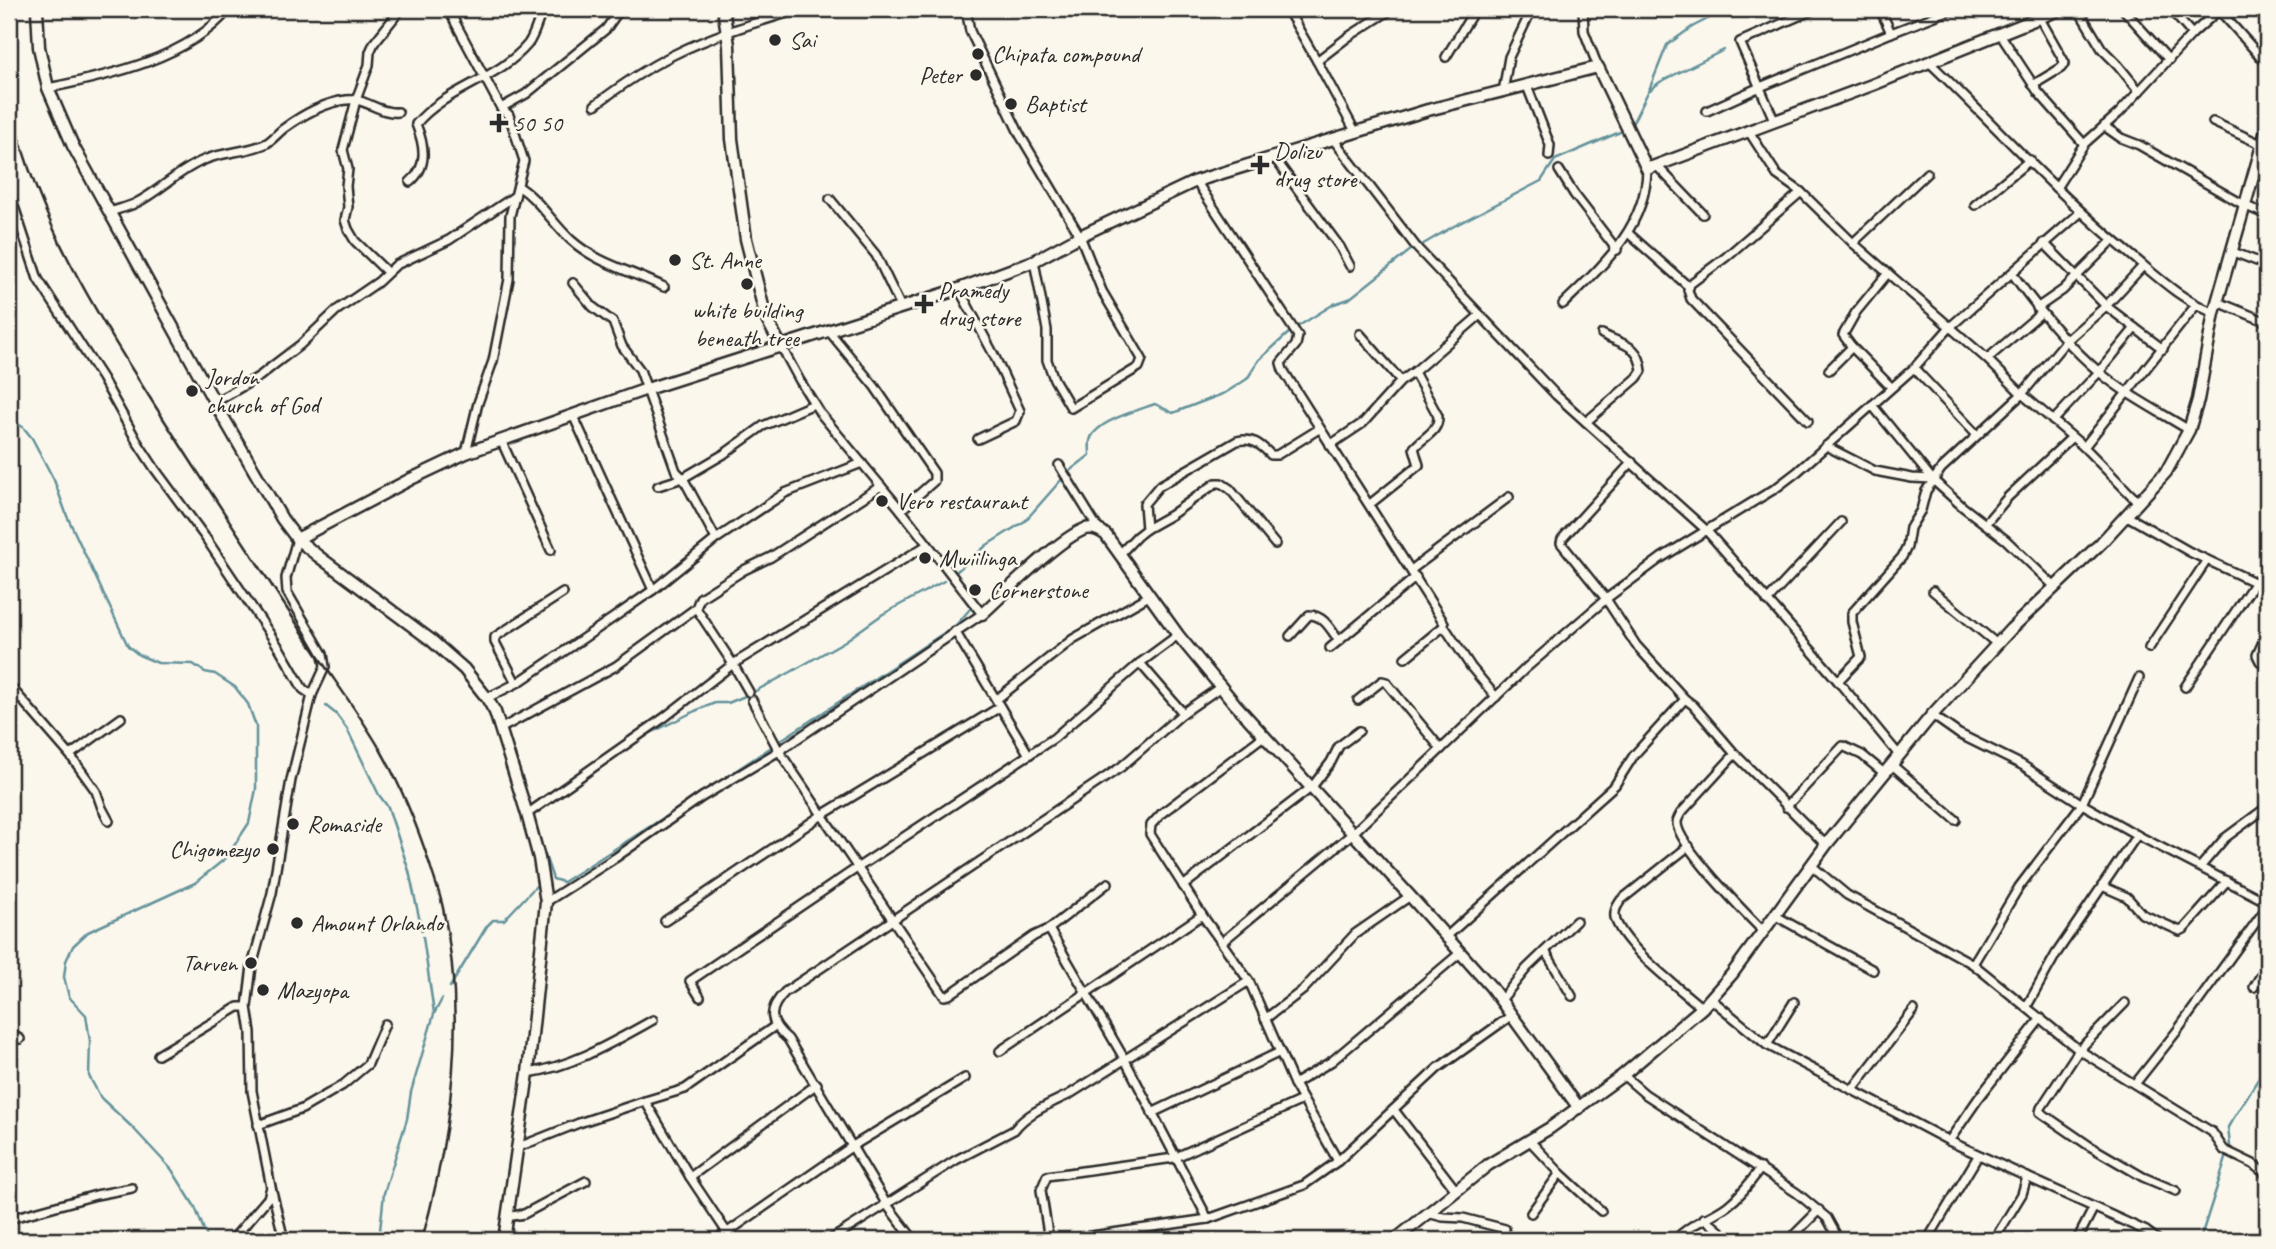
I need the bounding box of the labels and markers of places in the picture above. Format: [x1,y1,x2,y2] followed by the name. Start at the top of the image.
[789,25,818,55] place label: Sai
[767,32,783,48] marker: Sai
[992,39,1143,69] place label: Chipata compound
[970,46,986,62] marker: Chipata compound
[919,60,964,90] place label: Peter
[968,67,984,83] marker: Peter
[1025,89,1088,119] place label: Baptist
[1003,96,1019,112] marker: Baptist
[513,108,564,138] place label: 50 50
[491,115,507,131] marker: 50 50
[1274,136,1359,194] place label: Dolizu drug store
[1252,157,1268,173] marker: Dolizu drug store
[689,245,763,275] place label: St. Anne
[667,252,683,268] marker: St. Anne
[938,275,1023,333] place label: Pramedy drug store
[739,276,755,292] marker: white building beneath tree
[692,295,805,353] place label: white building beneath tree
[916,296,932,312] marker: Pramedy drug store
[205,362,323,420] place label: Jordon church of God
[184,383,200,399] marker: Jordon church of God
[896,486,1029,516] place label: Vero restaurant
[874,493,890,509] marker: Vero restaurant
[939,543,1018,573] place label: Mwiilinga
[917,550,933,566] marker: Mwiilinga
[989,575,1090,605] place label: Cornerstone
[967,582,983,598] marker: Cornerstone
[307,809,383,839] place label: Romaside
[285,816,301,832] marker: Romaside
[170,834,261,864] place label: Chigomezyo
[265,841,281,857] marker: Chigomezyo
[311,908,445,938] place label: Amount Orlando
[289,915,305,931] marker: Amount Orlando
[182,948,238,978] place label: Tarven
[243,955,259,971] marker: Tarven
[277,975,350,1005] place label: Mazyopa
[255,982,271,998] marker: Mazyopa

